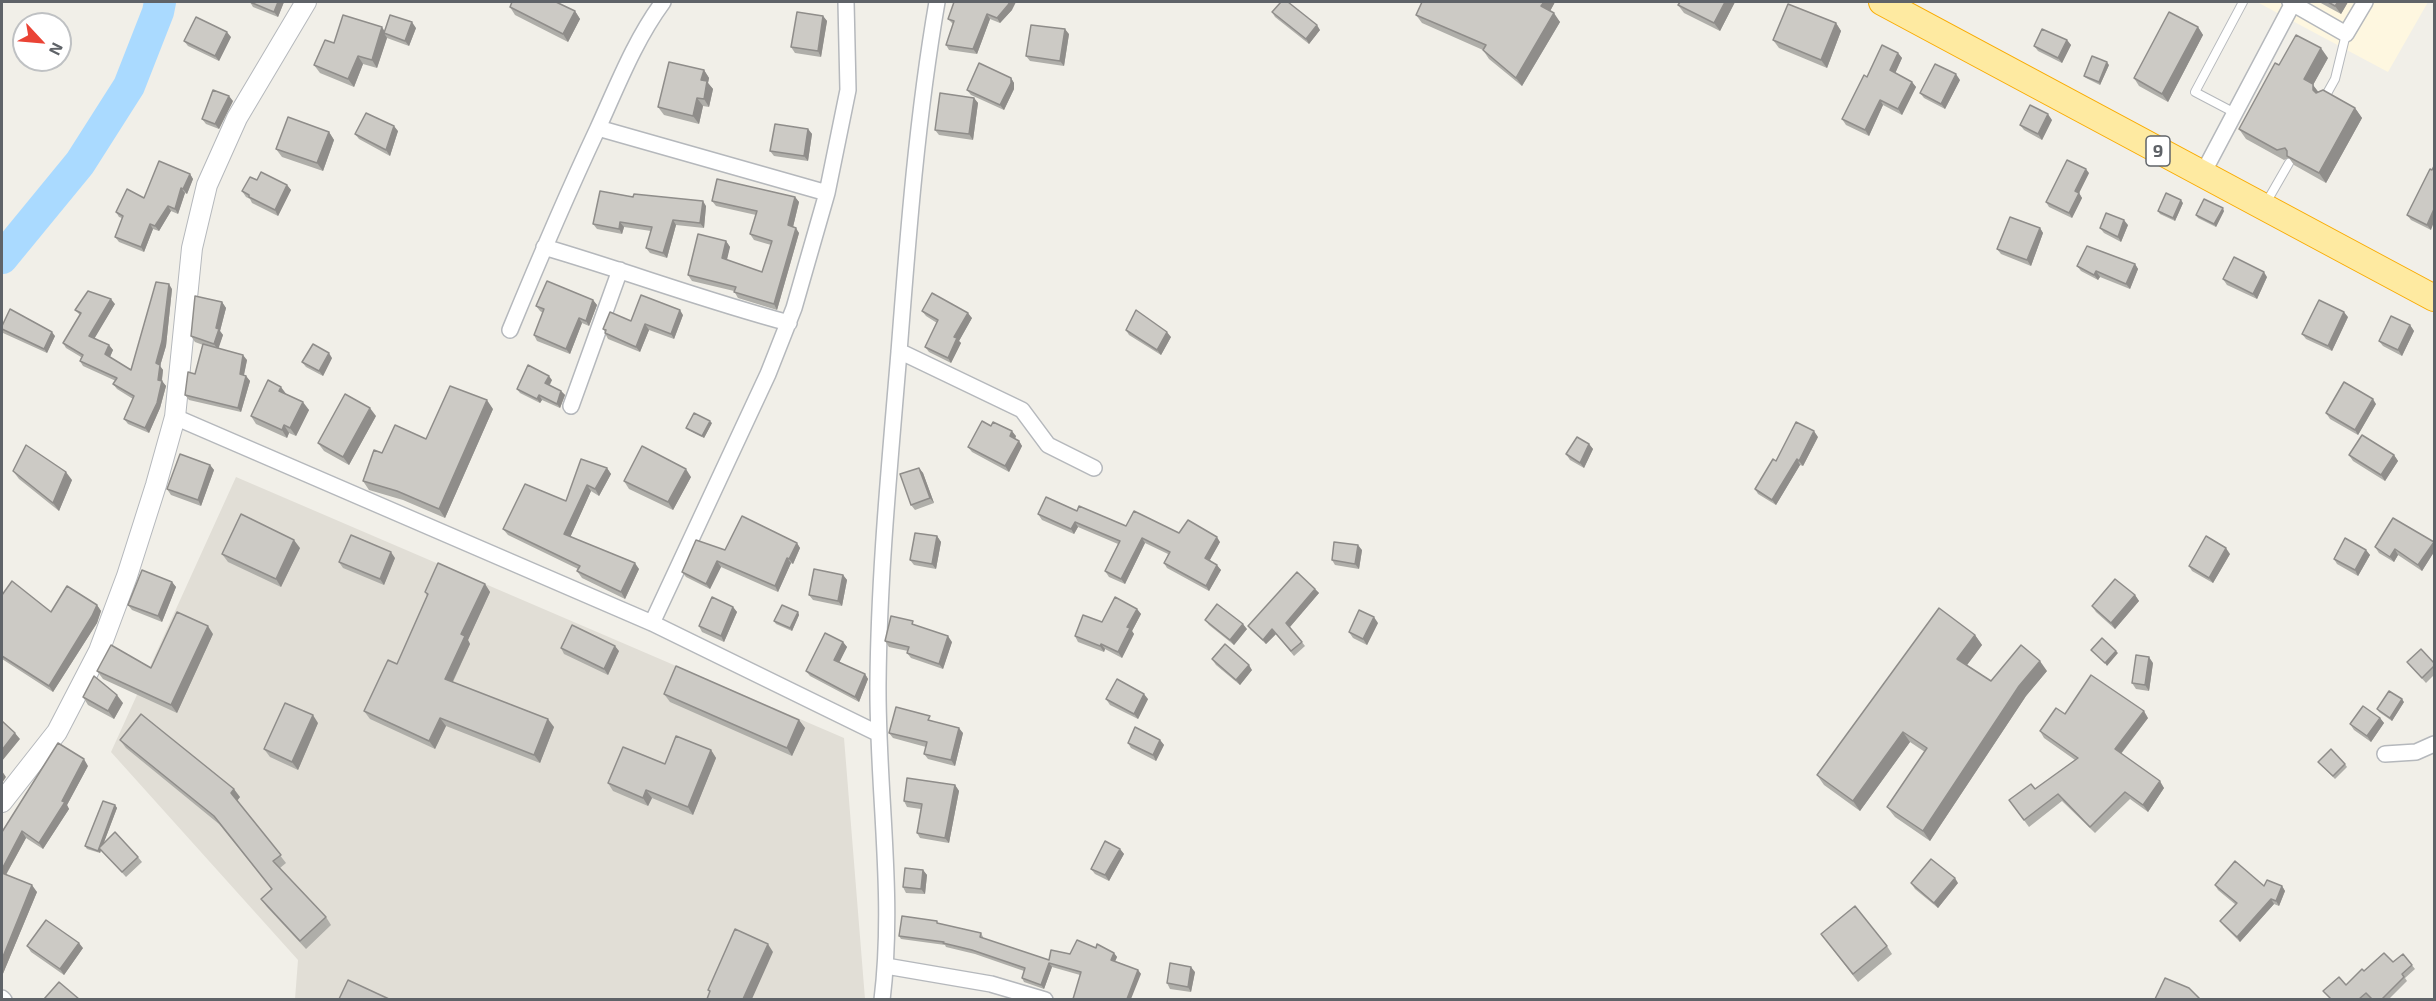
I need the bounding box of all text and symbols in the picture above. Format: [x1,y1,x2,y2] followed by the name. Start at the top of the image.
[12,12,72,72] north arrow
[46,40,68,59] text: N
[2146,136,2170,166] road number: 9

